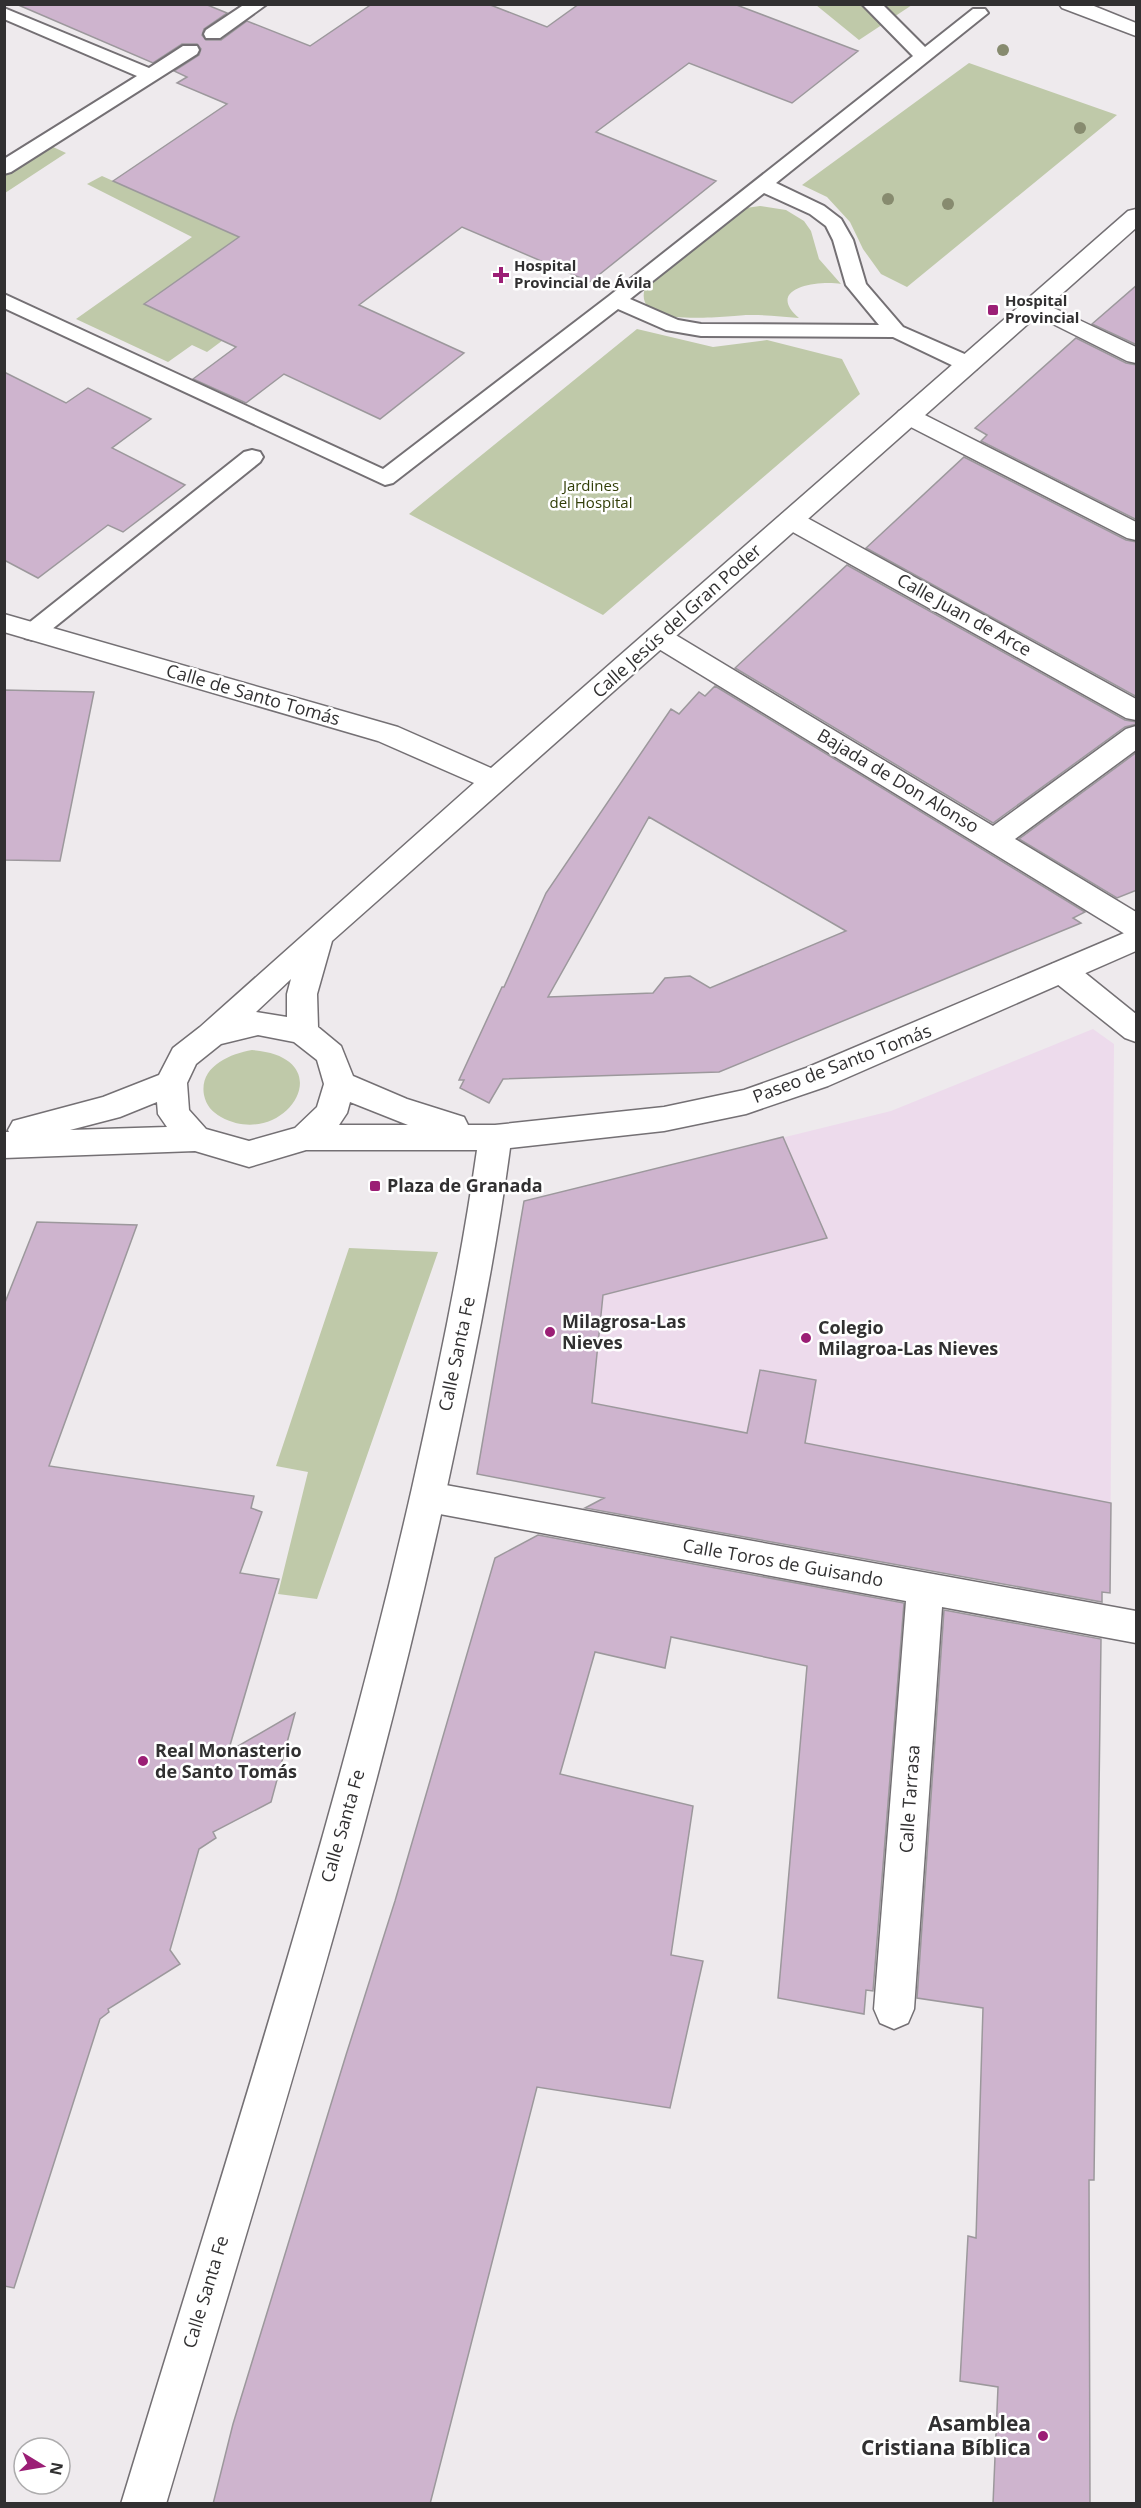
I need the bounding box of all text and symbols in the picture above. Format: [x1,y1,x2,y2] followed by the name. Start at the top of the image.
[514,255,652,292] place label: Hospital Provincial de Ávila
[492,266,510,284] marker: Hospital Provincial de Ávila
[1005,290,1079,327] place label: Hospital Provincial
[986,303,1000,317] marker: Hospital Provincial
[550,475,632,512] park label: Jardines del Hospital
[587,537,766,703] street label: Calle Jesús del Gran Poder
[893,567,1036,661] street label: Calle Juan de Arce
[164,658,343,730] street label: Calle de Santo Tomás
[813,722,984,838] street label: Bajada de Don Alonso
[749,1018,934,1108] street label: Paseo de Santo Tomás
[387,1173,543,1197] place label: Plaza de Granada
[368,1179,382,1193] marker: Plaza de Granada
[432,1294,480,1413] street label: Calle Santa Fe
[562,1309,686,1354] place label: Milagrosa-Las Nieves
[818,1315,998,1360] place label: Colegio Milagroa-Las Nieves
[543,1325,557,1339] marker: Milagrosa-Las Nieves
[799,1331,813,1345] marker: Colegio Milagroa-Las Nieves
[681,1533,885,1591] street label: Calle Toros de Guisando
[155,1738,302,1783] place label: Real Monasterio de Santo Tomás
[893,1744,925,1854] street label: Calle Tarrasa
[136,1754,150,1768] marker: Real Monasterio de Santo Tomás
[314,1766,370,1885] street label: Calle Santa Fe
[177,2232,234,2351] street label: Calle Santa Fe
[861,2409,1031,2461] place label: Asamblea Cristiana Bíblica
[1036,2429,1050,2443] marker: Asamblea Cristiana Bíblica
[12,2436,72,2496] north arrow
[45,2460,69,2477] text: N

